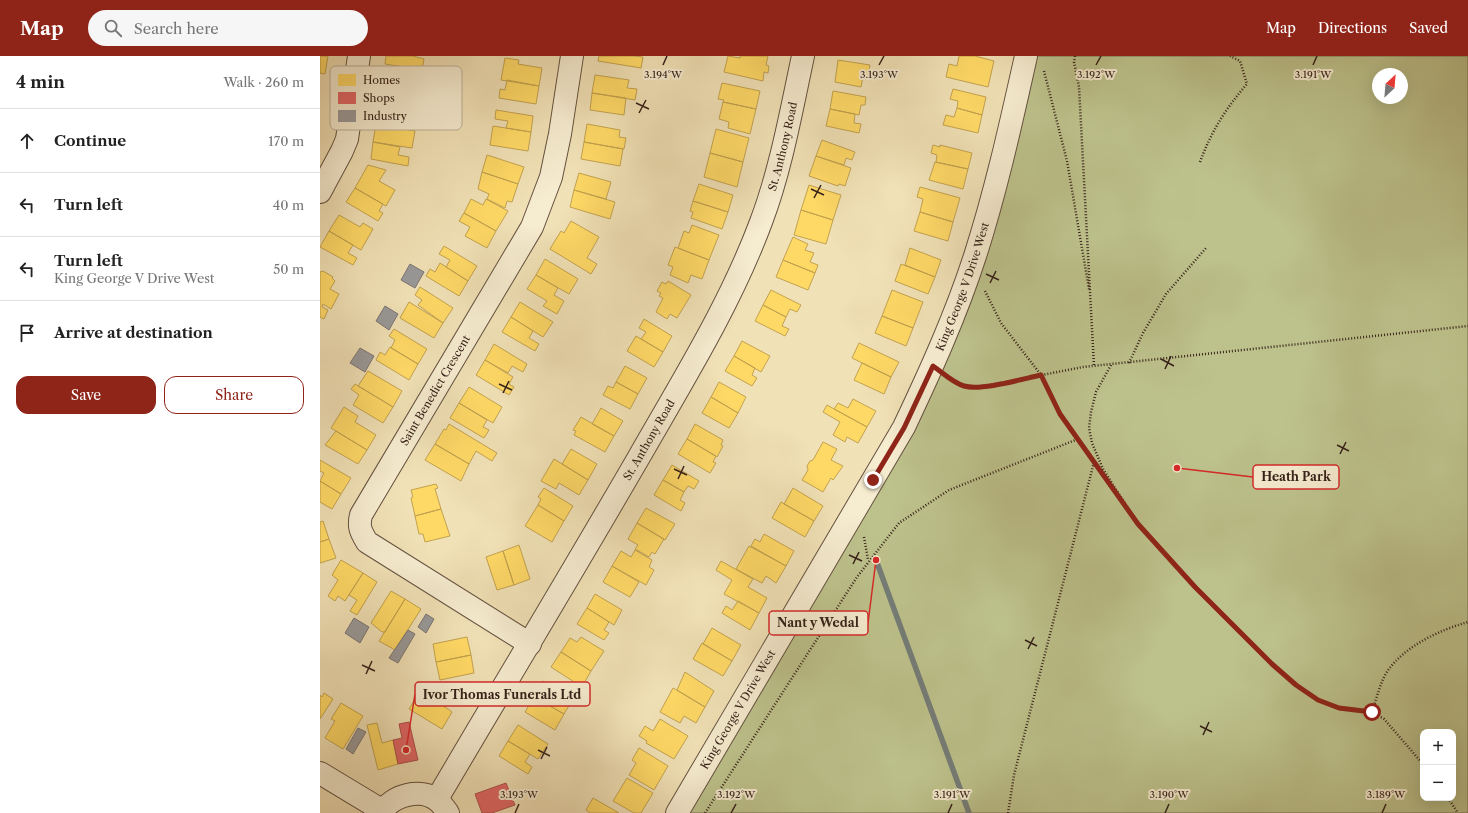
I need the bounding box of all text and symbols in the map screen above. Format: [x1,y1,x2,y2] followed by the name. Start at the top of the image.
[88,10,368,46] search box
[20,17,64,40] text: Map
[102,17,124,39] icon: search
[134,19,219,38] text: Search here
[1266,19,1296,37] text: Map
[1318,19,1387,37] text: Directions
[1409,19,1448,37] text: Saved
[330,66,462,130] legend
[644,68,683,81] text: 3.194°W
[860,68,899,81] text: 3.193°W
[1077,68,1116,81] text: 3.192°W
[1295,68,1332,81] text: 3.191°W
[1372,68,1408,104] north arrow
[16,72,65,92] text: 4 min
[363,73,400,87] text: Homes
[223,74,304,90] text: Walk · 260 m
[363,91,395,105] text: Shops
[765,100,800,193] street label: St. Anthony Road
[363,109,408,123] text: Industry
[16,130,38,152] icon: ahead
[54,131,126,150] text: Continue
[268,133,304,149] text: 170 m
[16,194,38,216] icon: left
[54,195,123,214] text: Turn left
[273,197,304,213] text: 40 m
[933,221,992,353] street label: King George V Drive West
[54,251,123,270] text: Turn left
[16,258,38,280] icon: left
[273,261,304,277] text: 50 m
[54,270,214,286] text: King George V Drive West
[16,322,38,344] icon: arrive
[54,323,213,342] text: Arrive at destination
[397,333,473,448] street label: Saint Benedict Crescent
[16,376,156,414] button: Save
[164,376,304,414] button: Share
[620,397,678,483] street label: St. Anthony Road
[1253,465,1339,489] callout: Heath Park
[1261,469,1332,484] text: Heath Park
[864,471,882,489] route end
[769,611,868,635] callout: Nant y Wedal
[777,615,859,630] text: Nant y Wedal
[697,647,778,772] street label: King George V Drive West
[415,682,590,706] callout: Ivor Thomas Funerals Ltd
[423,687,581,702] text: Ivor Thomas Funerals Ltd
[1363,703,1381,721] route start
[1420,729,1456,801] map controls
[1420,729,1456,765] button: +
[1420,765,1456,801] button: −
[500,788,539,801] text: 3.193°W
[717,788,756,801] text: 3.192°W
[934,788,971,801] text: 3.191°W
[1150,788,1189,801] text: 3.190°W
[1367,788,1406,801] text: 3.189°W

